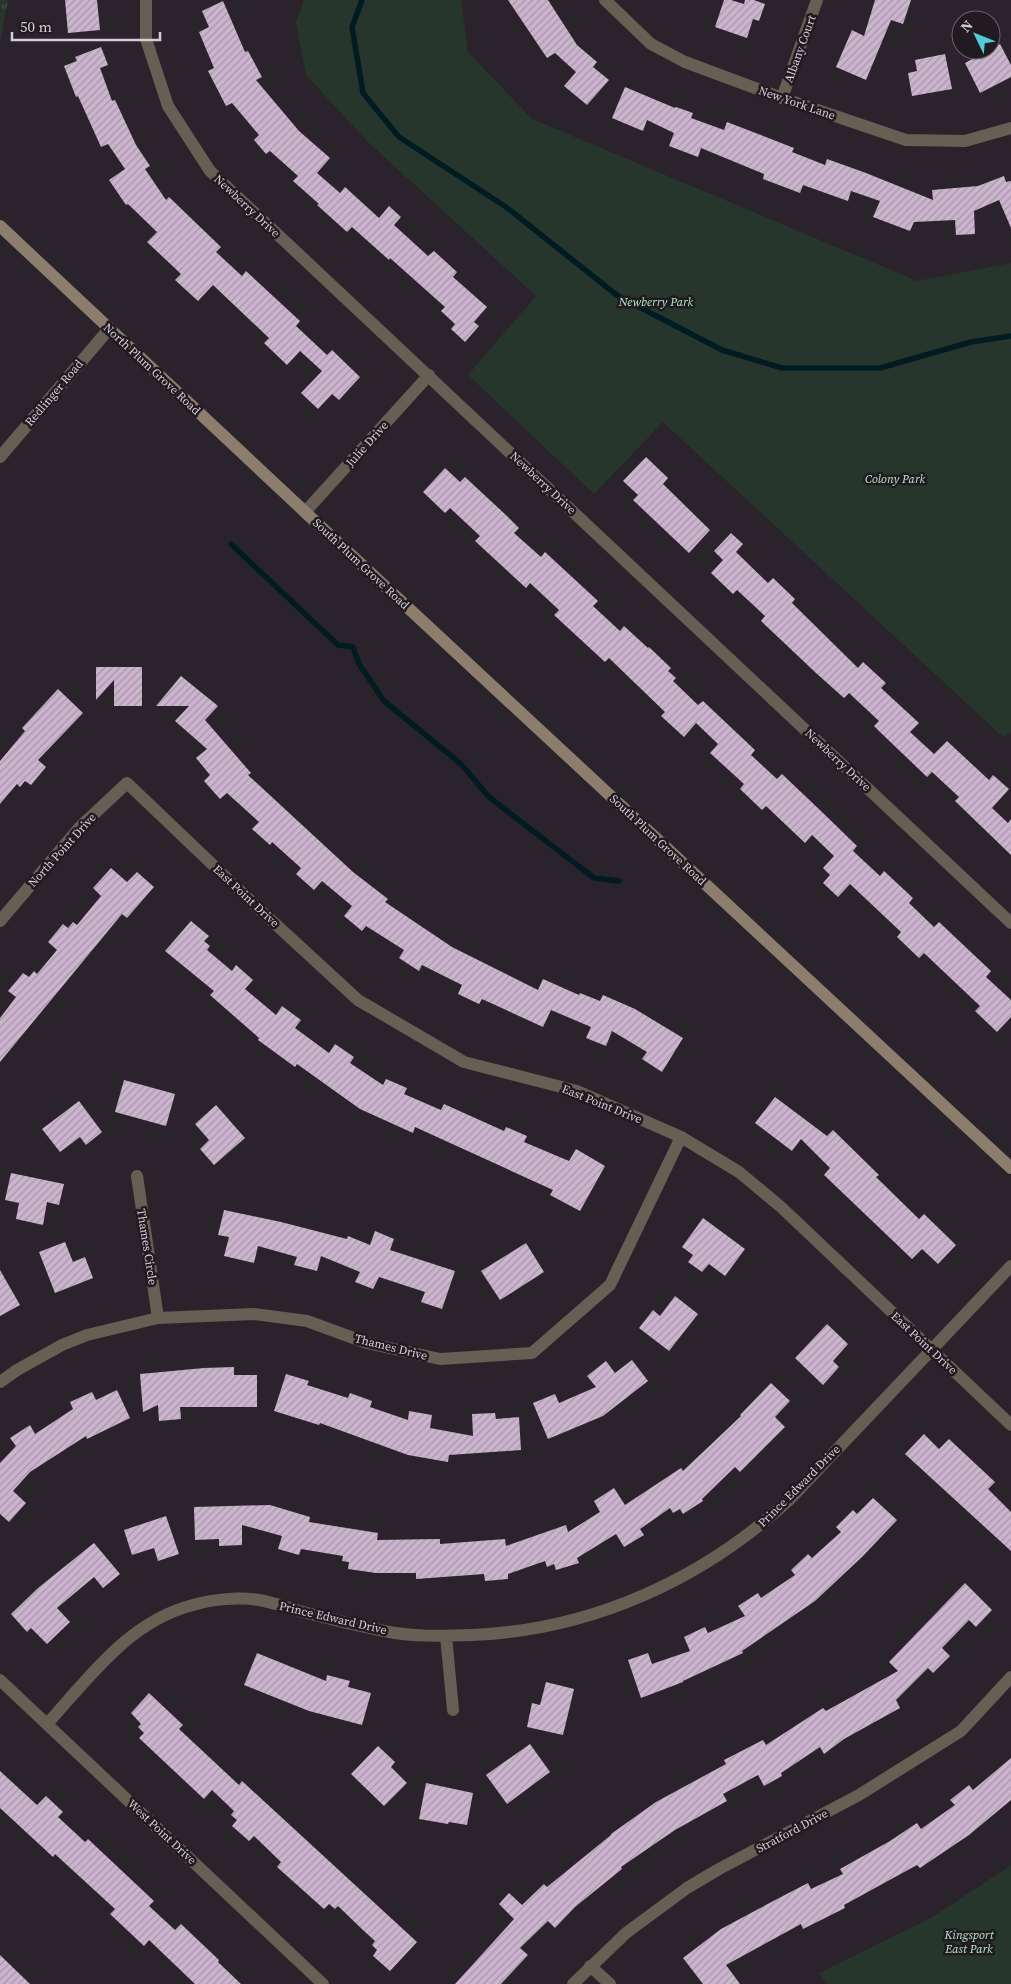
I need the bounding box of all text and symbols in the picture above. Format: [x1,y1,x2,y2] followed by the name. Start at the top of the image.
[12,10,160,42] scale bar
[951,10,1001,60] north arrow
[780,13,820,85] street label: Albany Court
[20,16,52,37] text: 50 m
[956,16,977,37] text: N
[756,82,838,124] street label: New York Lane
[211,171,283,241] street label: Newberry Drive
[618,294,693,310] park label: Newberry Park
[100,320,204,418] street label: North Plum Grove Road
[21,356,87,430] street label: Redlinger Road
[342,418,392,471] street label: Julie Drive
[507,448,579,518] street label: Newberry Drive
[865,471,925,487] park label: Colony Park
[309,515,413,613] street label: South Plum Grove Road
[802,725,874,795] street label: Newberry Drive
[606,791,710,889] street label: South Plum Grove Road
[25,810,99,890] street label: North Point Drive
[209,861,283,931] street label: East Point Drive
[560,1081,644,1127] street label: East Point Drive
[133,1208,161,1286] street label: Thames Circle
[887,1308,961,1378] street label: East Point Drive
[353,1330,429,1364] street label: Thames Drive
[754,1441,844,1531] street label: Prince Edward Drive
[278,1598,388,1638] street label: Prince Edward Drive
[124,1796,200,1868] street label: West Point Drive
[753,1805,831,1857] street label: Stratford Drive
[943,1927,995,1957] park label: Kingsport East Park

